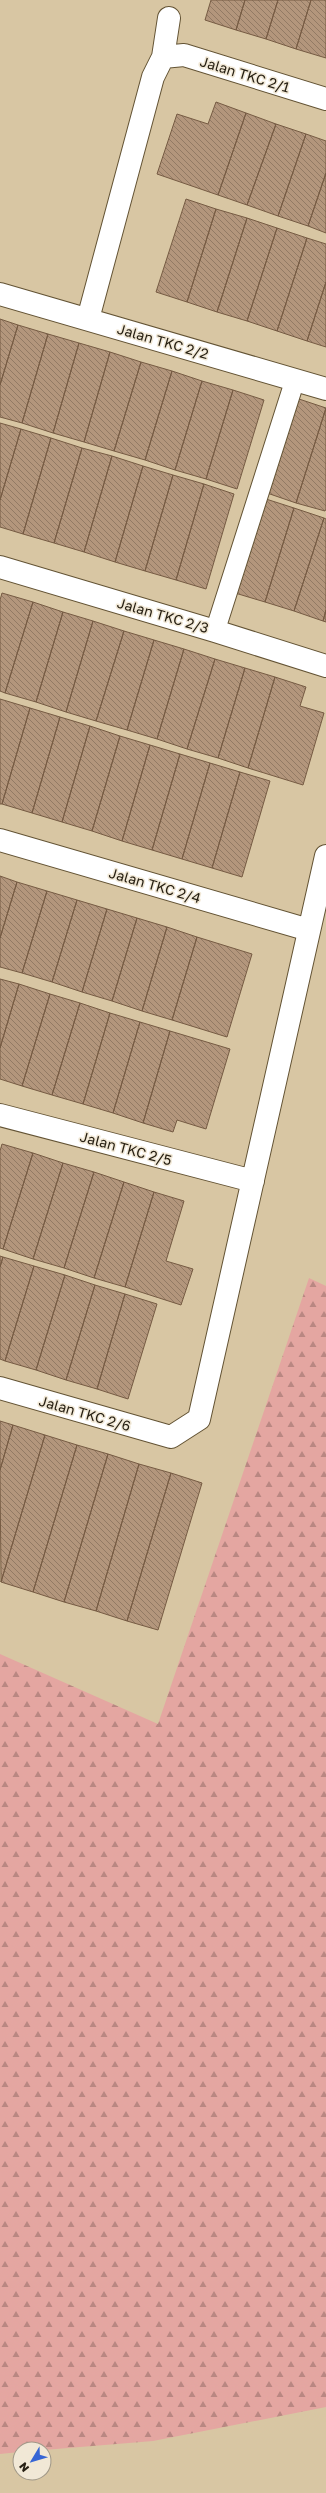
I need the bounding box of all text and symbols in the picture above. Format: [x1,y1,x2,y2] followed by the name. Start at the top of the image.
[198,52,292,96] street label: Jalan TKC 2/1
[115,320,211,362] street label: Jalan TKC 2/2
[115,594,211,636] street label: Jalan TKC 2/3
[107,864,203,906] street label: Jalan TKC 2/4
[78,1128,174,1168] street label: Jalan TKC 2/5
[37,1392,133,1434] street label: Jalan TKC 2/6
[12,2441,52,2481] north arrow
[16,2460,31,2475] text: N

